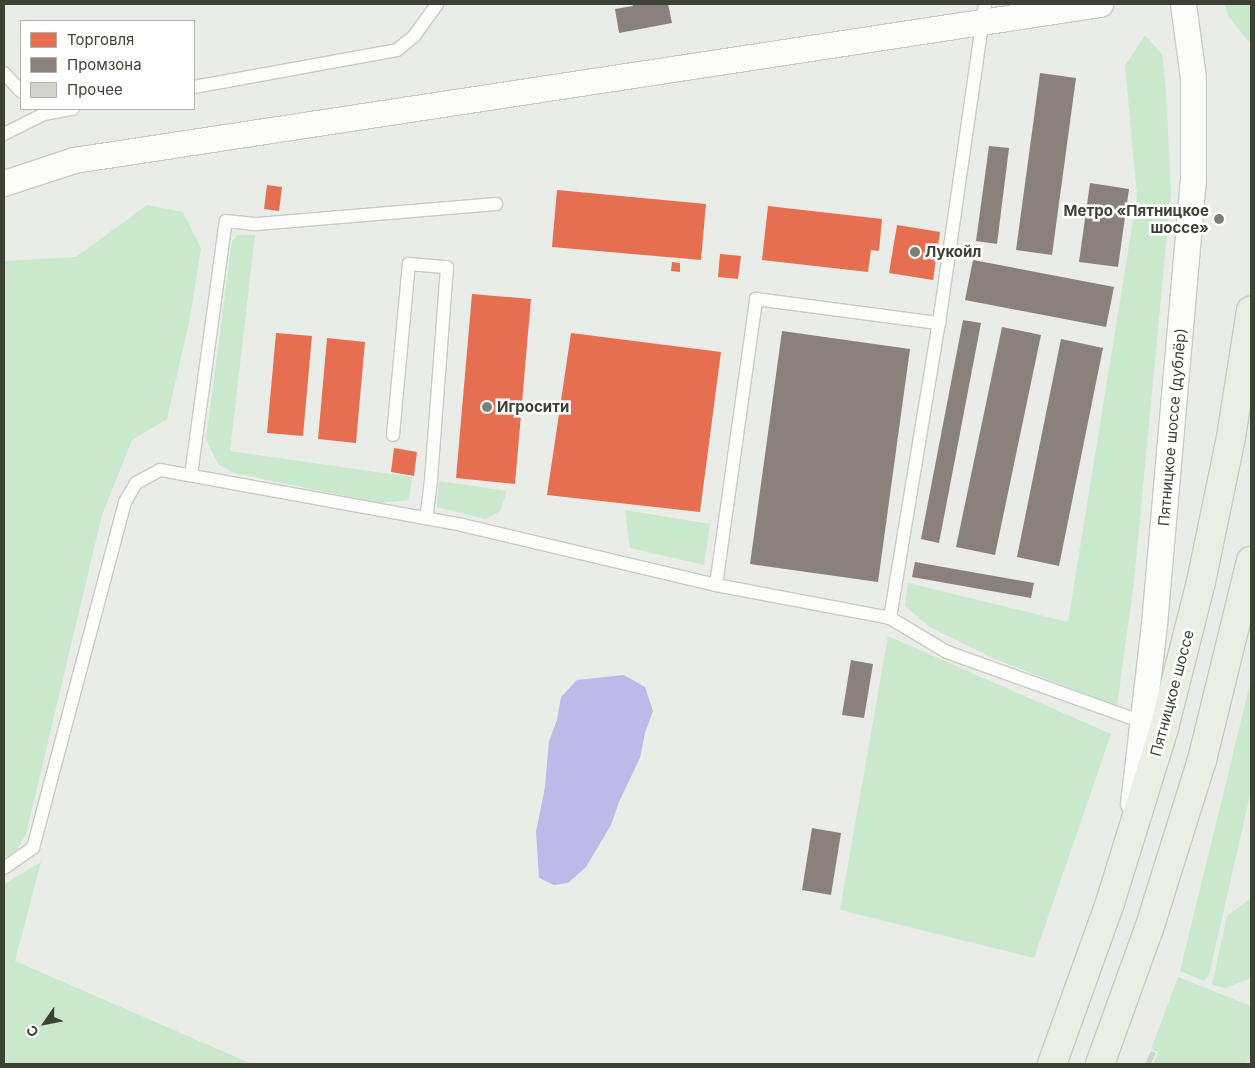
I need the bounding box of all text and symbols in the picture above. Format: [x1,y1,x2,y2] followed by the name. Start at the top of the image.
[20,20,195,110] legend
[67,30,134,49] text: Торговля
[67,55,142,74] text: Промзона
[67,80,123,99] text: Прочее
[1064,201,1209,236] place label: Метро «Пятницкое шоссе»
[1213,213,1225,225] marker: Метро «Пятницкое шоссе»
[925,243,981,261] place label: Лукойл
[909,246,921,258] marker: Лукойл
[1154,327,1190,527] street label: Пятницкое шоссе (дублёр)
[497,398,569,416] place label: Игросити
[481,401,493,413] marker: Игросити
[1146,628,1198,758] street label: Пятницкое шоссе
[20,998,70,1048] north arrow
[22,1022,42,1040] text: С

